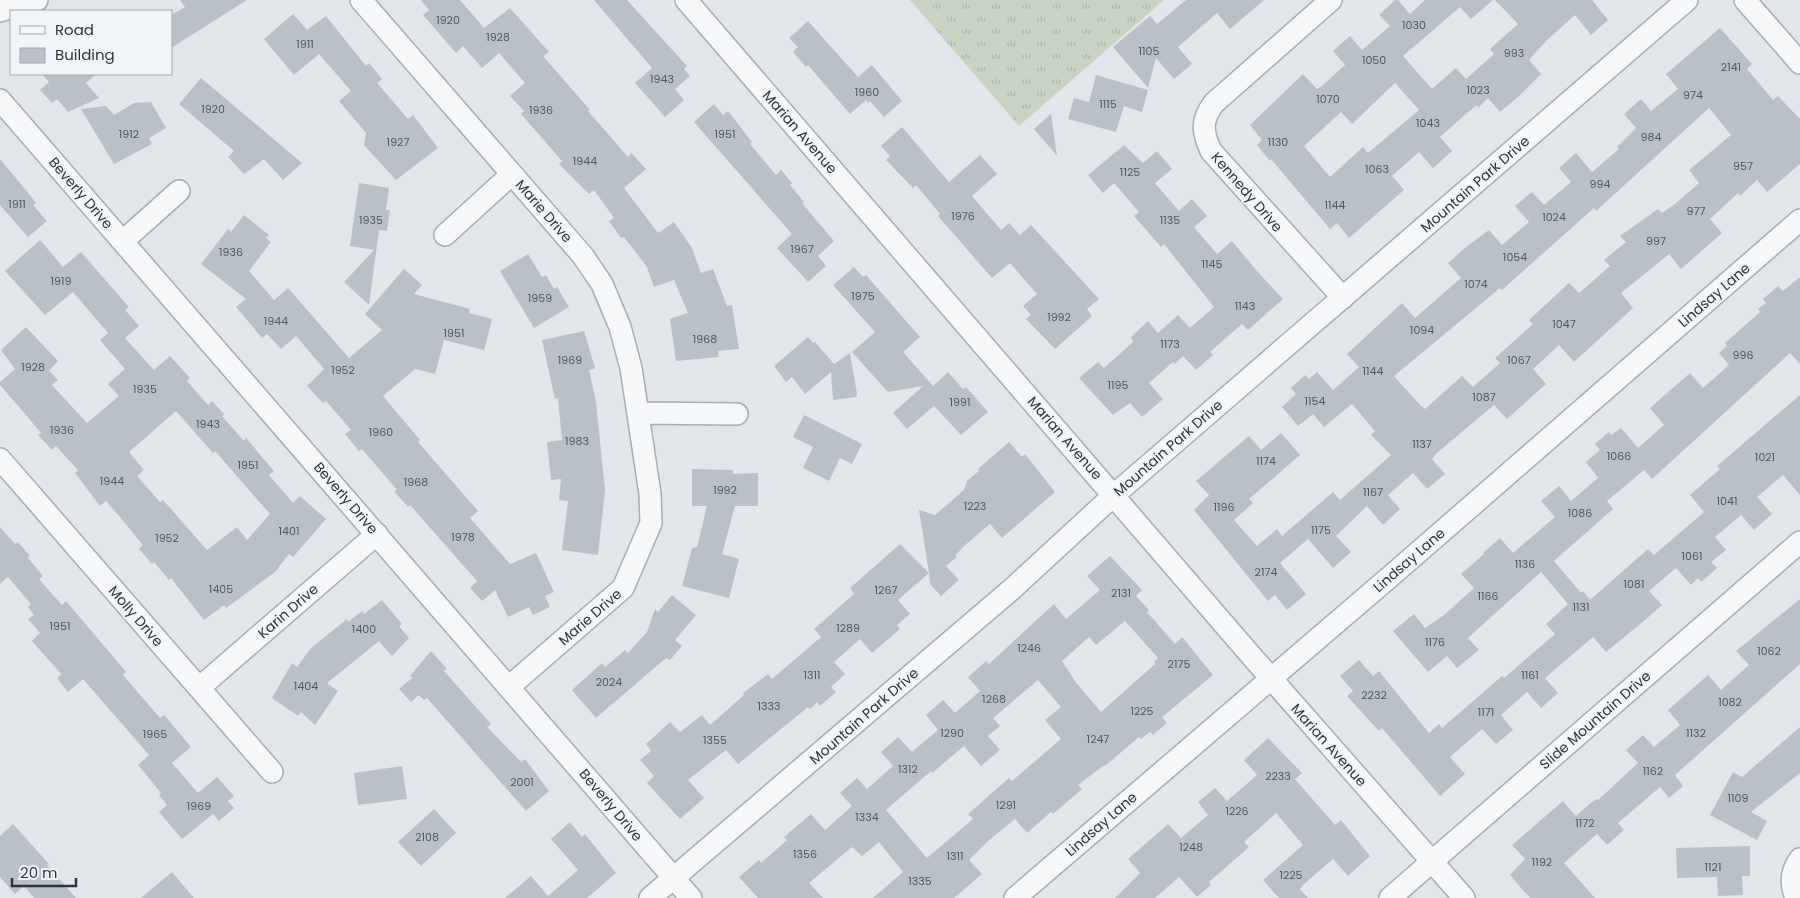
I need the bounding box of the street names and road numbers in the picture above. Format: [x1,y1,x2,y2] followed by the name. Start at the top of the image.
[758,86,842,178] street label: Marian Avenue
[1416,131,1534,237] street label: Mountain Park Drive
[1207,148,1288,236] street label: Kennedy Drive
[44,153,118,233] street label: Beverly Drive
[511,175,577,247] street label: Marie Drive
[1674,258,1755,332] street label: Lindsay Lane
[1023,392,1107,484] street label: Marian Avenue
[1109,395,1227,501] street label: Mountain Park Drive
[309,458,383,538] street label: Beverly Drive
[1369,523,1450,597] street label: Lindsay Lane
[253,579,323,643] street label: Karin Drive
[104,581,168,651] street label: Molly Drive
[554,584,626,650] street label: Marie Drive
[805,663,923,769] street label: Mountain Park Drive
[1535,666,1655,774] street label: Slide Mountain Drive
[1286,699,1372,791] street label: Marian Avenue
[575,764,648,846] street label: Beverly Drive
[1061,787,1142,861] street label: Lindsay Lane

